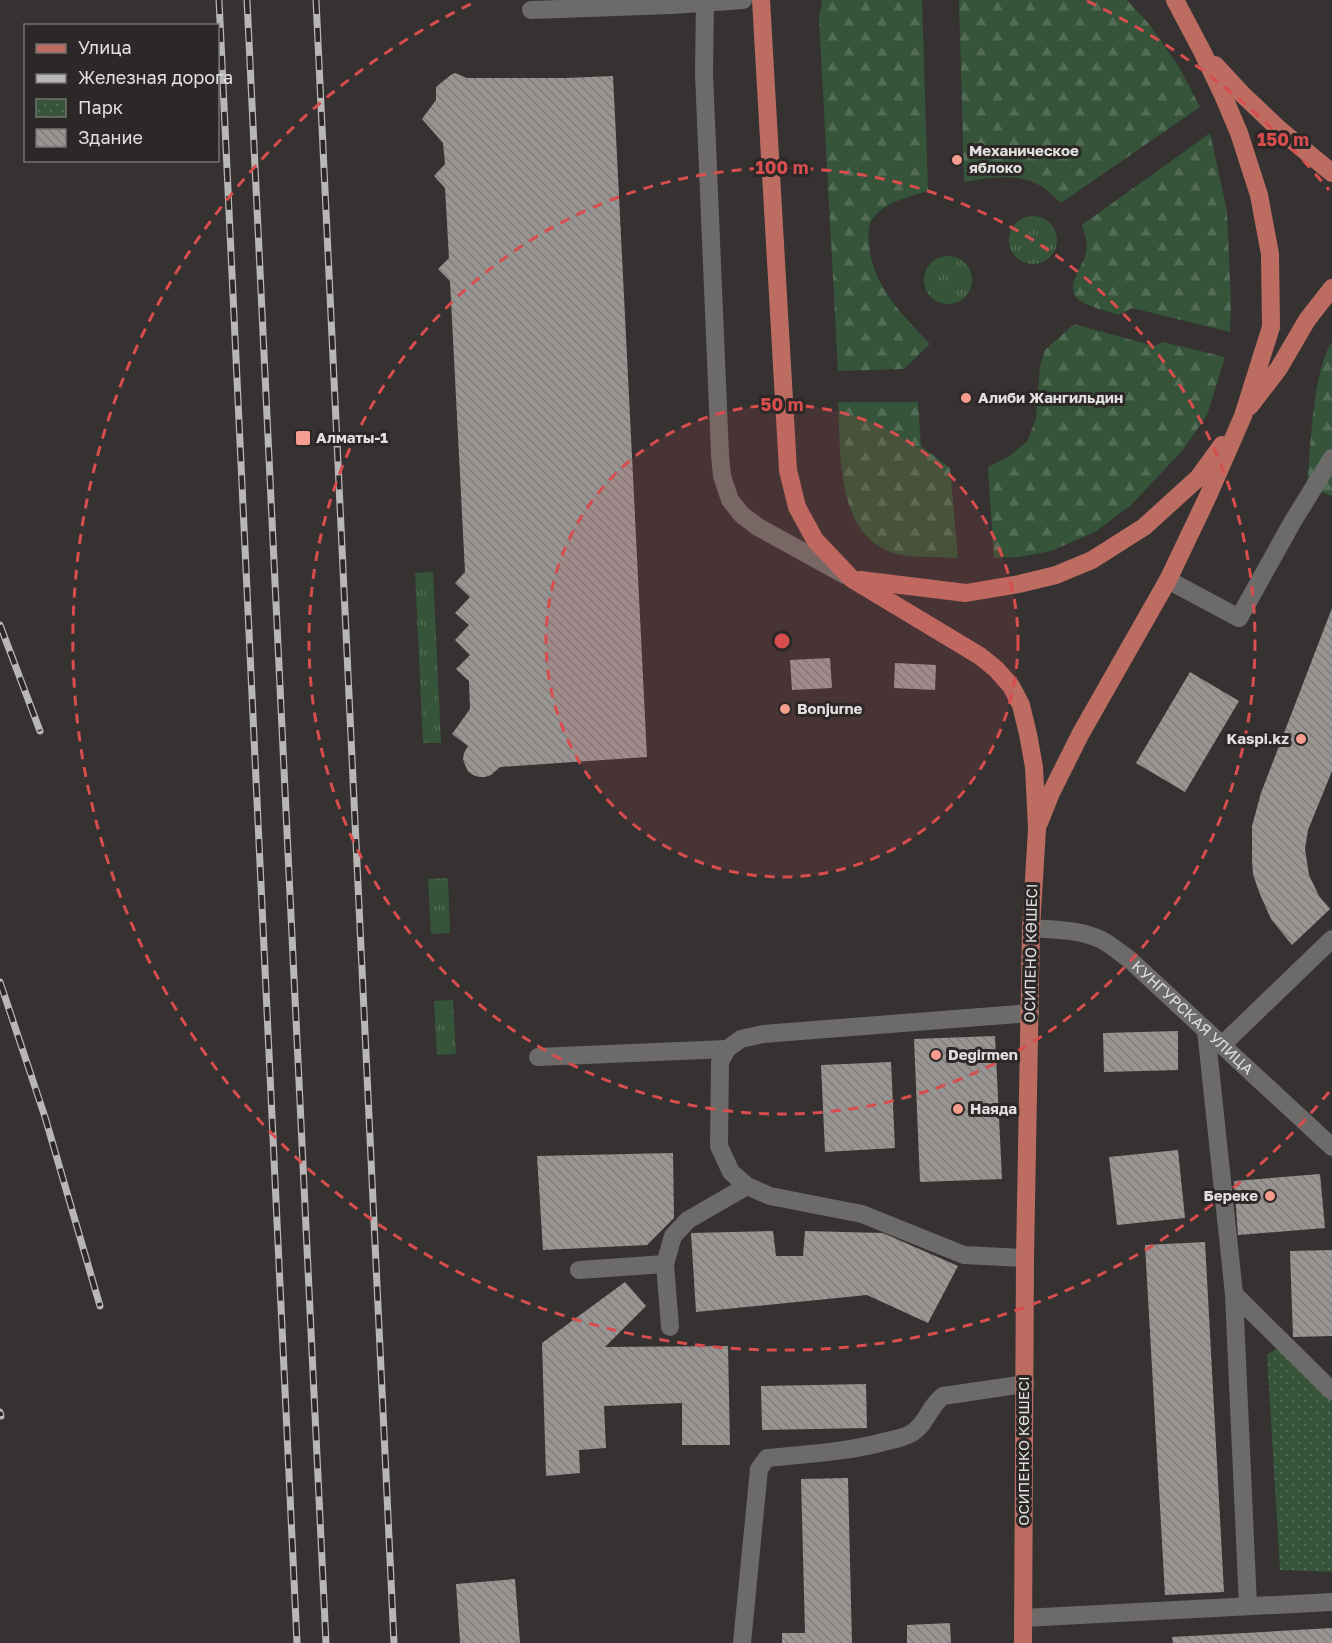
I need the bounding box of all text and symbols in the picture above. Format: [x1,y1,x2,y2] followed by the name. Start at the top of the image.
[24,24,219,162] legend
[78,36,132,58] text: Улица
[78,66,233,88] text: Железная дорога
[78,96,123,118] text: Парк
[78,126,143,148] text: Здание
[1257,128,1309,150] text: 150 m
[969,141,1079,176] place label: Механическое яблоко
[950,153,964,167] marker: Механическое яблоко
[756,156,808,178] text: 100 m
[978,388,1123,406] place label: Алиби Жангильдин
[959,391,973,405] marker: Алиби Жангильдин
[761,393,803,415] text: 50 m
[316,428,388,446] place label: Алматы-1
[294,429,312,447] marker: Алматы-1
[772,631,792,651] centre of rings
[797,699,863,717] place label: Bonjurne
[778,702,792,716] marker: Bonjurne
[1227,729,1289,747] place label: Kaspi.kz
[1294,732,1308,746] marker: Kaspi.kz
[1020,883,1040,1023] street label: ОСИПЕНО КӨШЕСІ
[1129,956,1258,1078] street label: КУНГУРСКАЯ УЛИЦА
[948,1045,1018,1063] place label: Degirmen
[929,1048,943,1062] marker: Degirmen
[970,1099,1017,1117] place label: Наяда
[951,1102,965,1116] marker: Наяда
[1204,1186,1258,1204] place label: Береке
[1263,1189,1277,1203] marker: Береке
[1014,1376,1032,1526] street label: ОСИПЕНКО КӨШЕСІ

